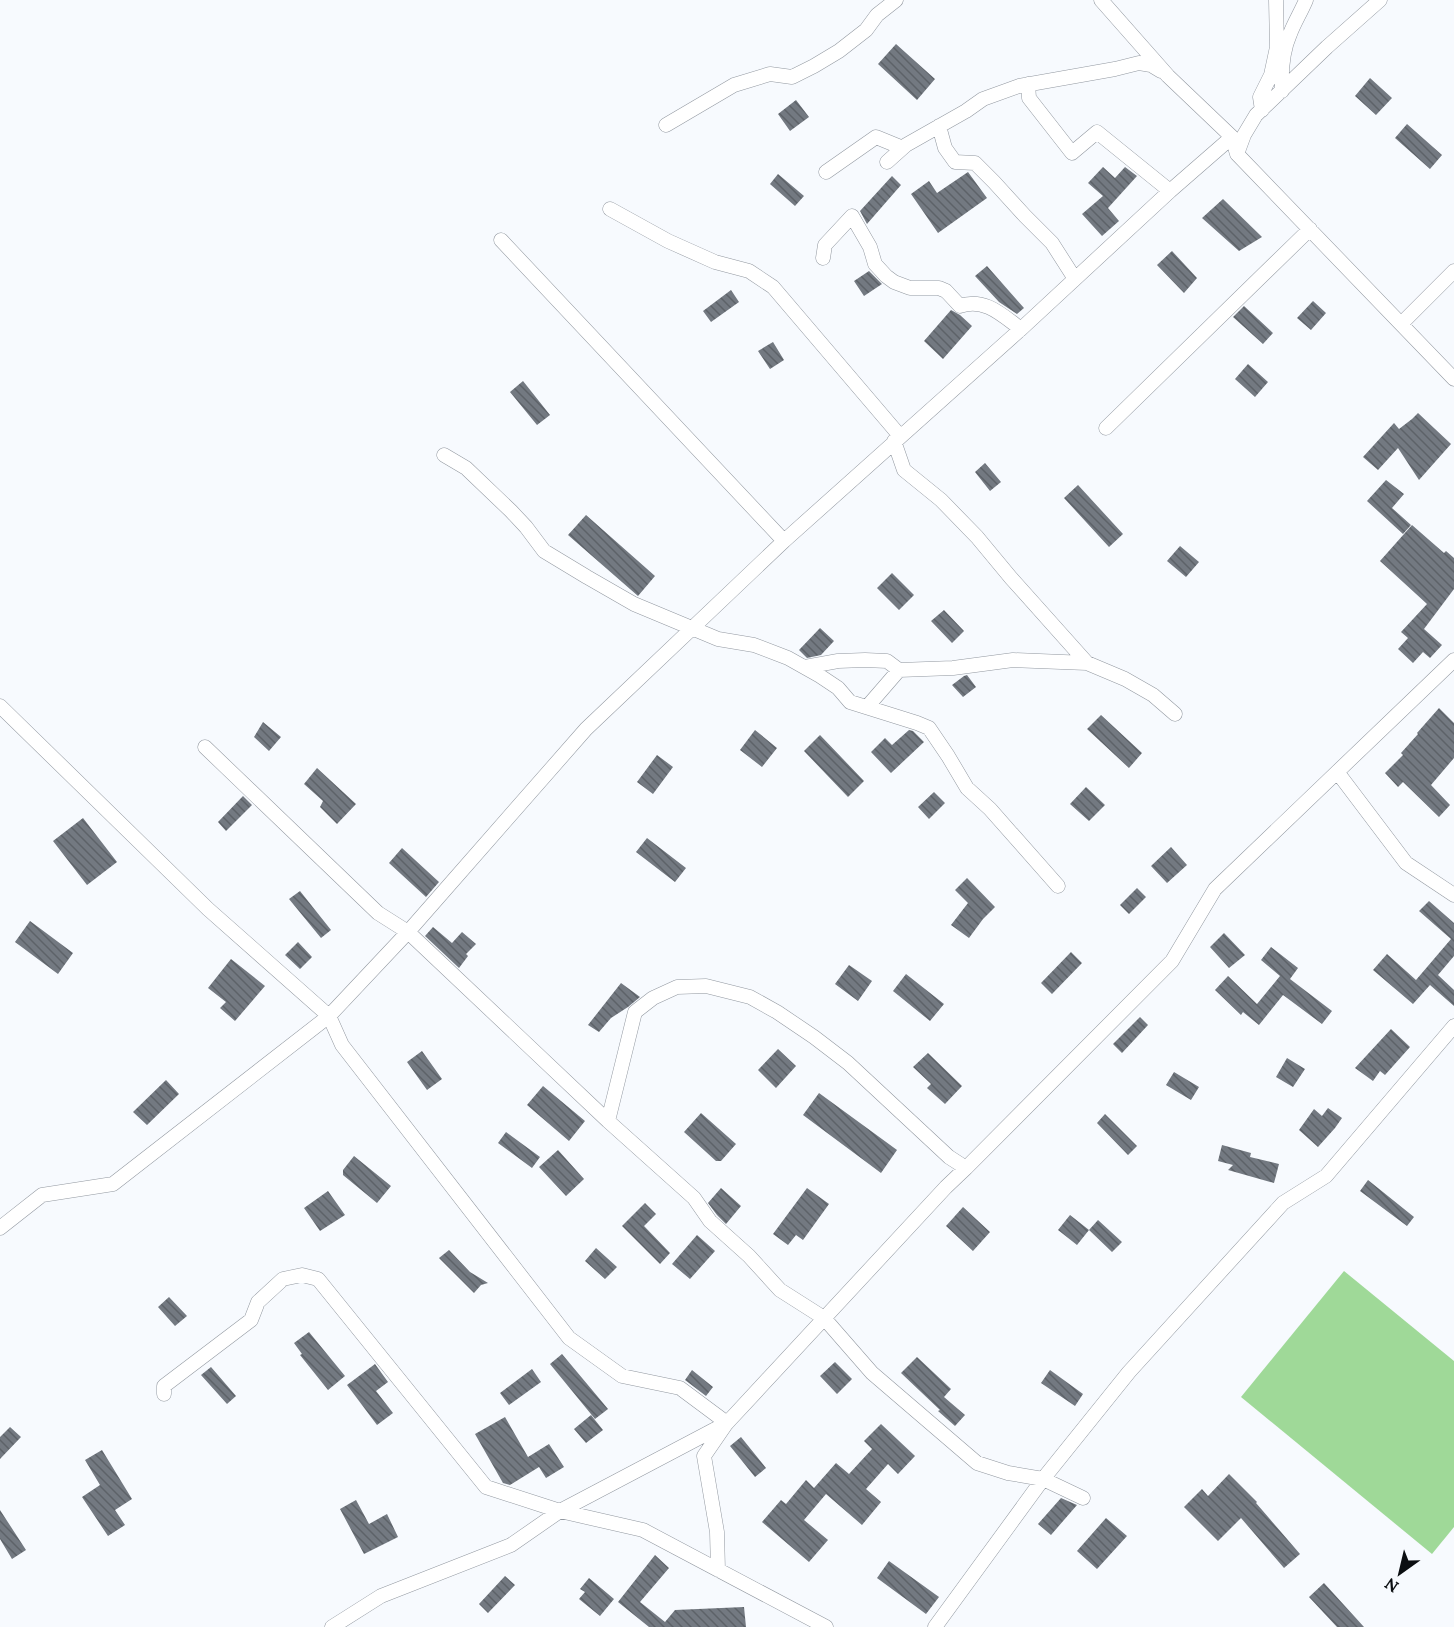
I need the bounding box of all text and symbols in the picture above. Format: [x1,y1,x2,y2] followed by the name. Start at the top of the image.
[1370,1543,1430,1603] north arrow
[1381,1574,1402,1597] text: N

